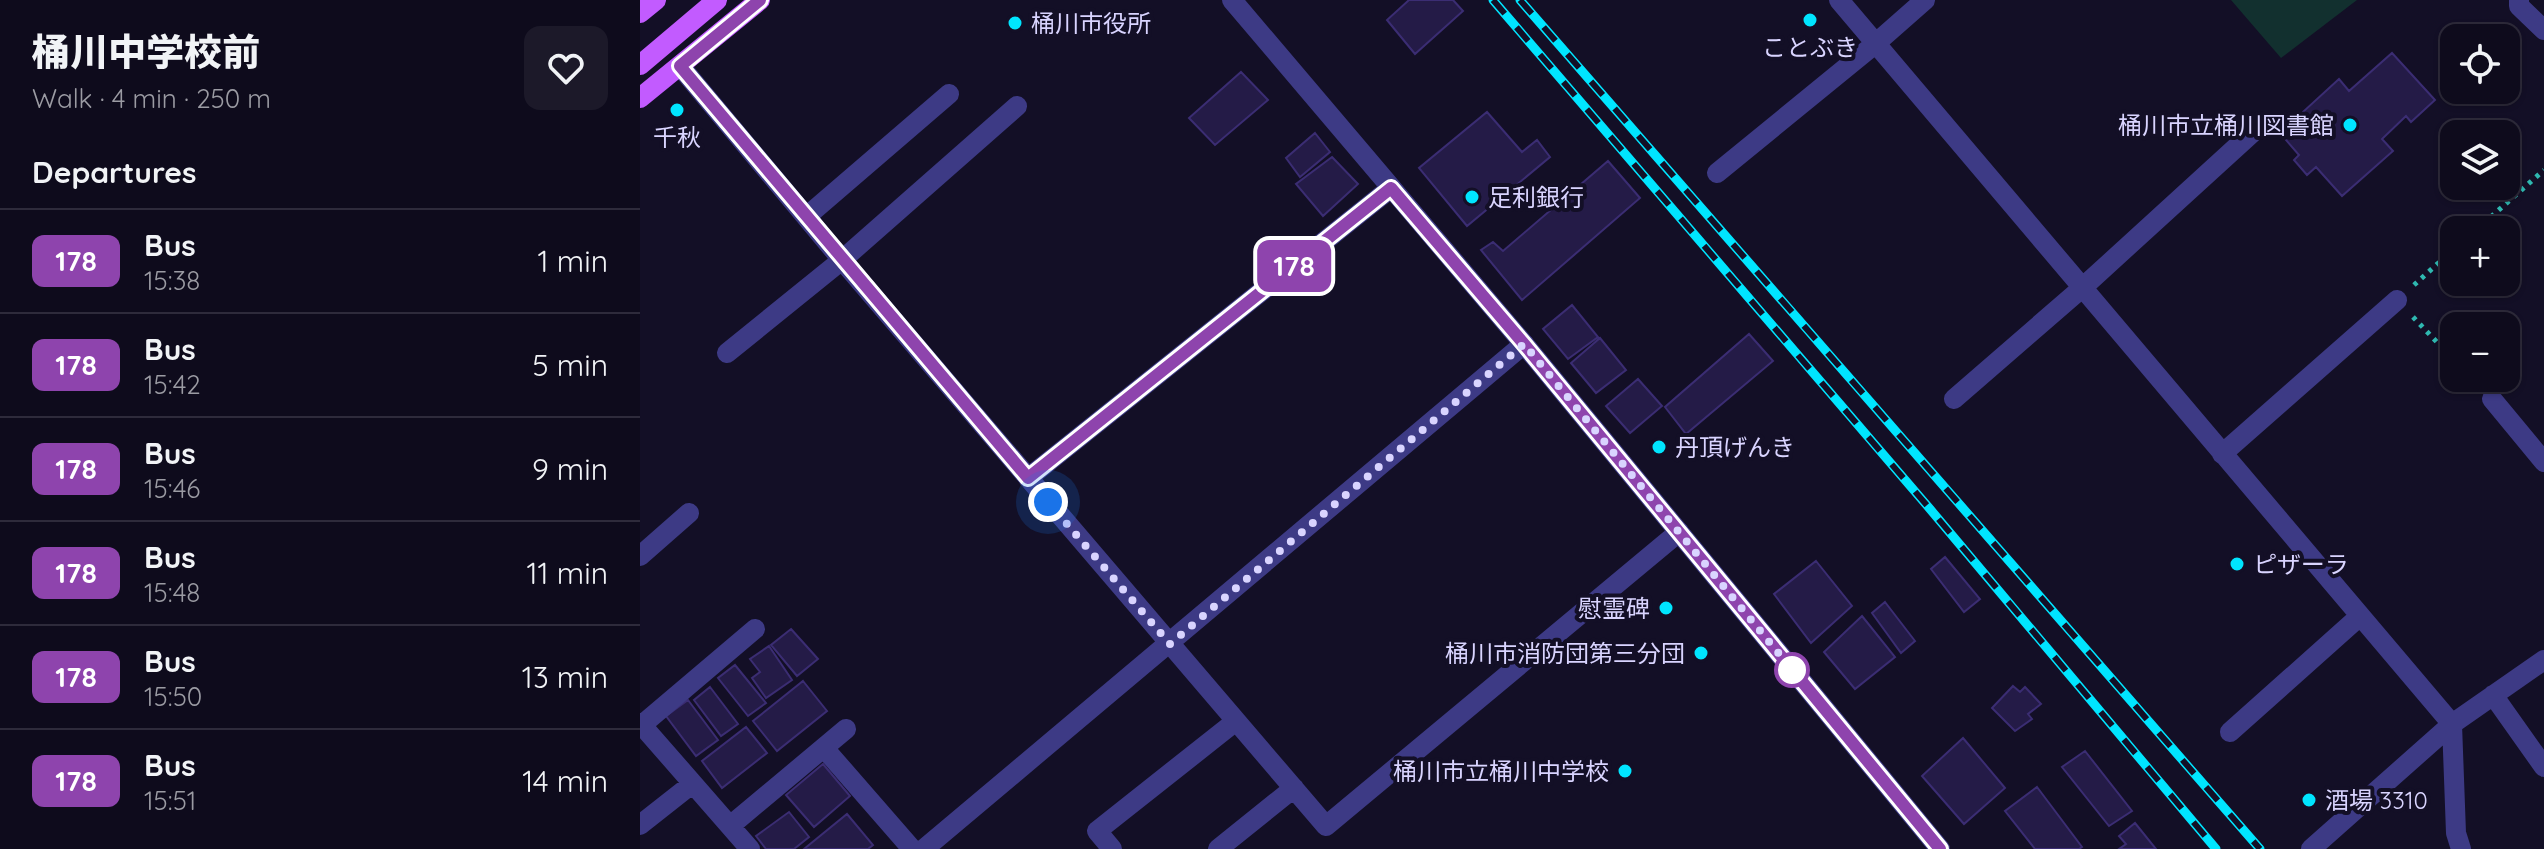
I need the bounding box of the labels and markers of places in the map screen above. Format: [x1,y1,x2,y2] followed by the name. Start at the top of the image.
[1031,8,1151,38] place label: 桶川市役所
[1801,11,1819,29] marker: ことぶき
[1006,14,1024,32] marker: 桶川市役所
[1762,32,1858,62] place label: ことぶき
[668,101,686,119] marker: 千秋
[2118,110,2334,140] place label: 桶川市立桶川図書館
[2341,116,2359,134] marker: 桶川市立桶川図書館
[653,122,701,152] place label: 千秋
[1488,182,1584,212] place label: 足利銀行
[1463,188,1481,206] marker: 足利銀行
[1675,432,1795,462] place label: 丹頂げんき
[1650,438,1668,456] marker: 丹頂げんき
[2253,549,2349,579] place label: ピザーラ
[2228,555,2246,573] marker: ピザーラ
[1578,593,1650,623] place label: 慰霊碑
[1657,599,1675,617] marker: 慰霊碑
[1445,638,1685,668] place label: 桶川市消防団第三分団
[1692,644,1710,662] marker: 桶川市消防団第三分団
[1775,653,1809,687] unlabelled marker
[1393,756,1609,786] place label: 桶川市立桶川中学校
[1616,762,1634,780] marker: 桶川市立桶川中学校
[2325,785,2428,815] place label: 酒場 3310
[2300,791,2318,809] marker: 酒場 3310

